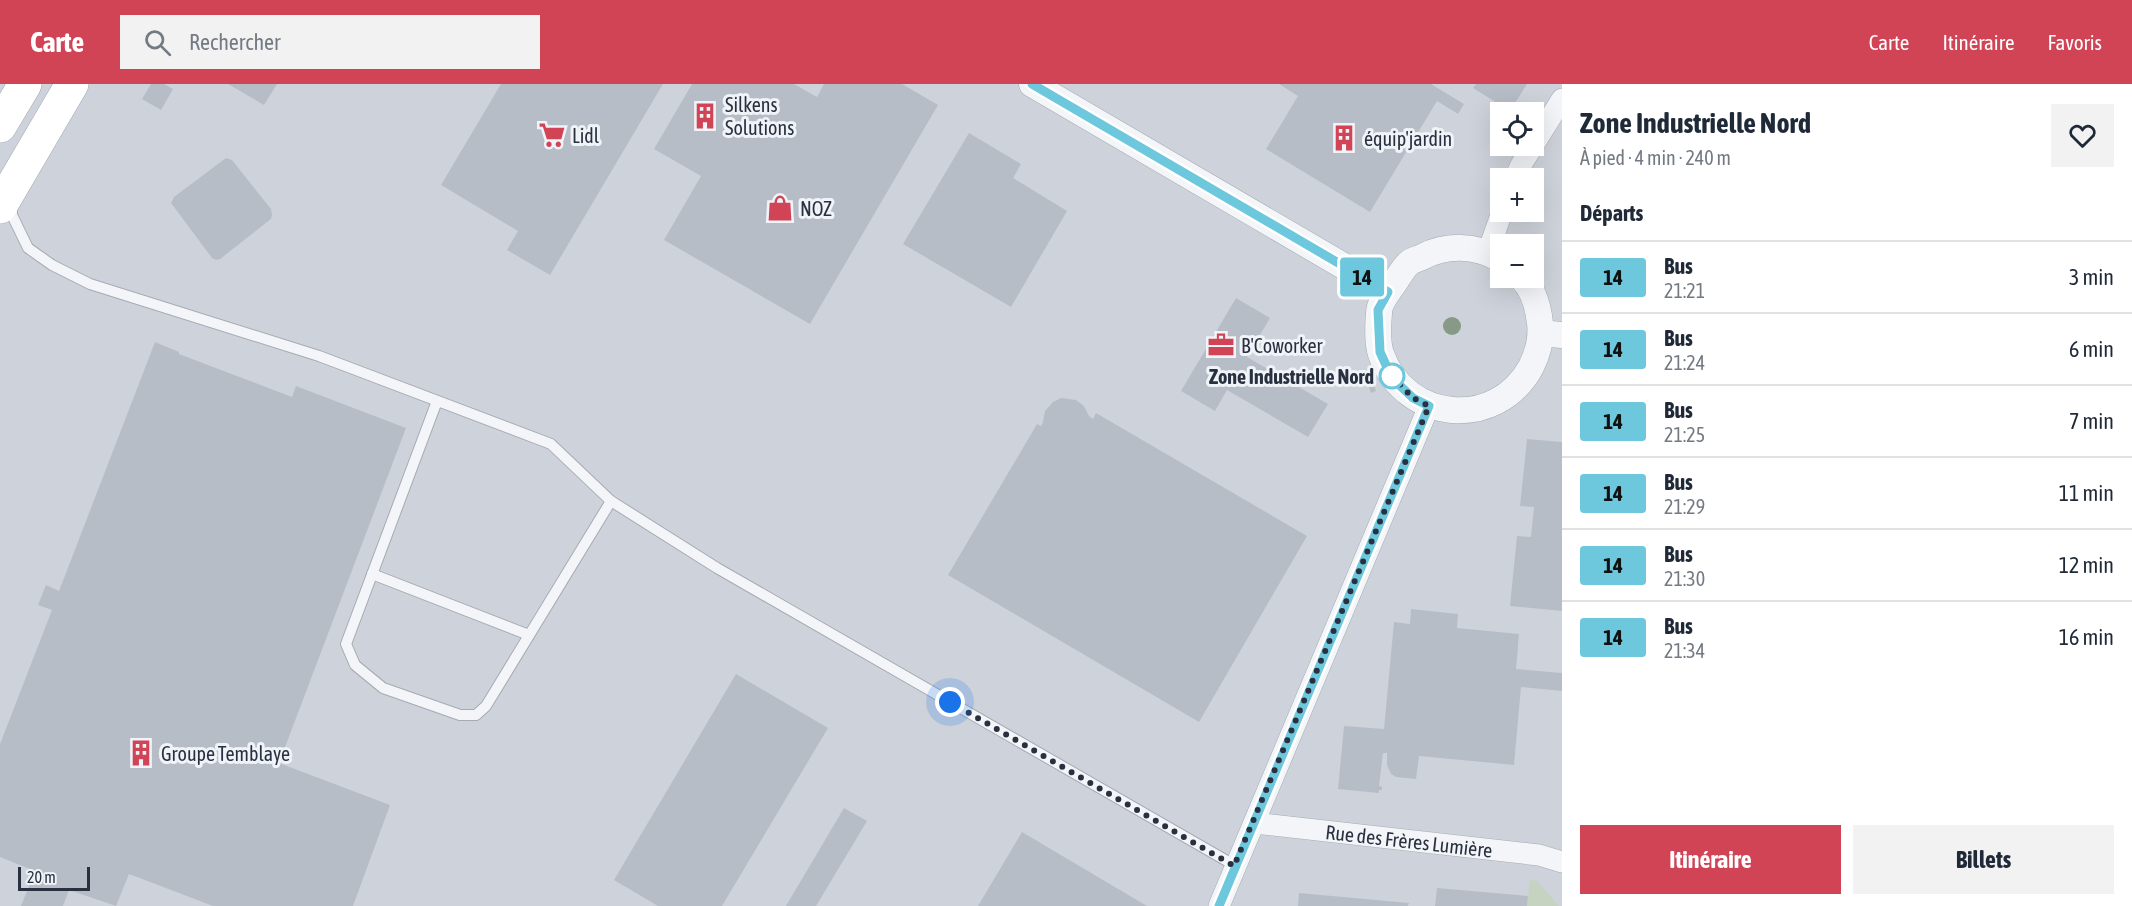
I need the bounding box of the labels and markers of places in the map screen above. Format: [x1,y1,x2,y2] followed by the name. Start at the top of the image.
[725,93,794,139] place label: Silkens Solutions
[690,101,720,131] building icon: Silkens Solutions
[537,120,567,150] supermarket icon: Lidl
[1329,123,1359,153] building icon: équip'jardin
[572,124,600,147] place label: Lidl
[1364,127,1452,150] place label: équip'jardin
[765,193,795,223] shop icon: NOZ
[800,197,832,220] place label: NOZ
[1206,330,1236,360] office icon: B'Coworker
[1241,334,1323,357] place label: B'Coworker
[1379,363,1405,389] marker: Zone Industrielle Nord
[1209,365,1374,388] place label: Zone Industrielle Nord
[126,738,156,768] building icon: Groupe Temblaye
[161,742,290,765] place label: Groupe Temblaye

